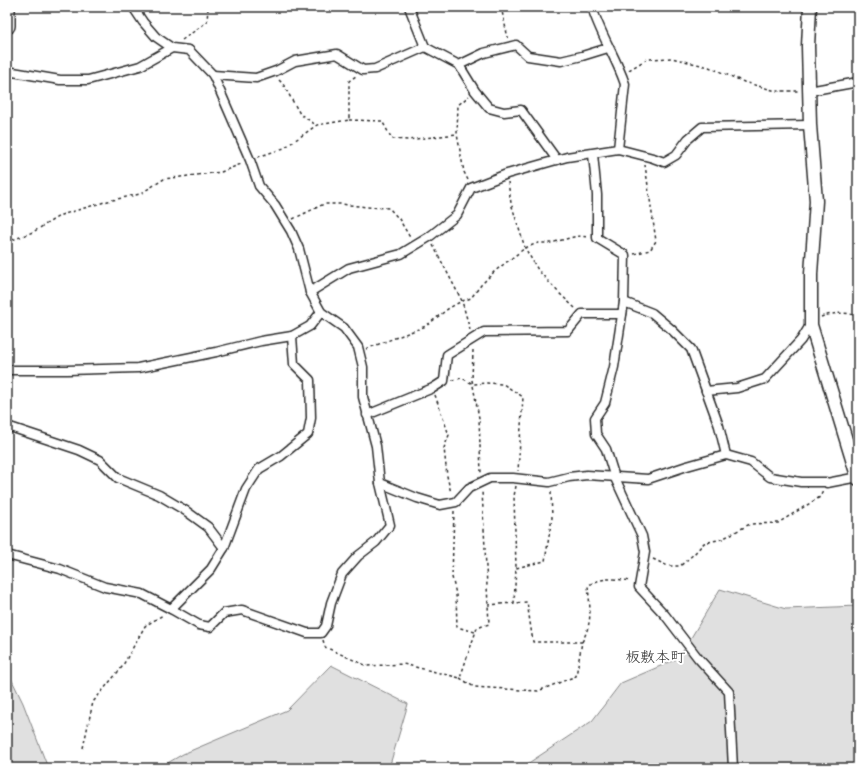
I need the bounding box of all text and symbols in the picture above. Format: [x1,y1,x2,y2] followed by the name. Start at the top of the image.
[625,647,686,668] district label: 板敷本町

